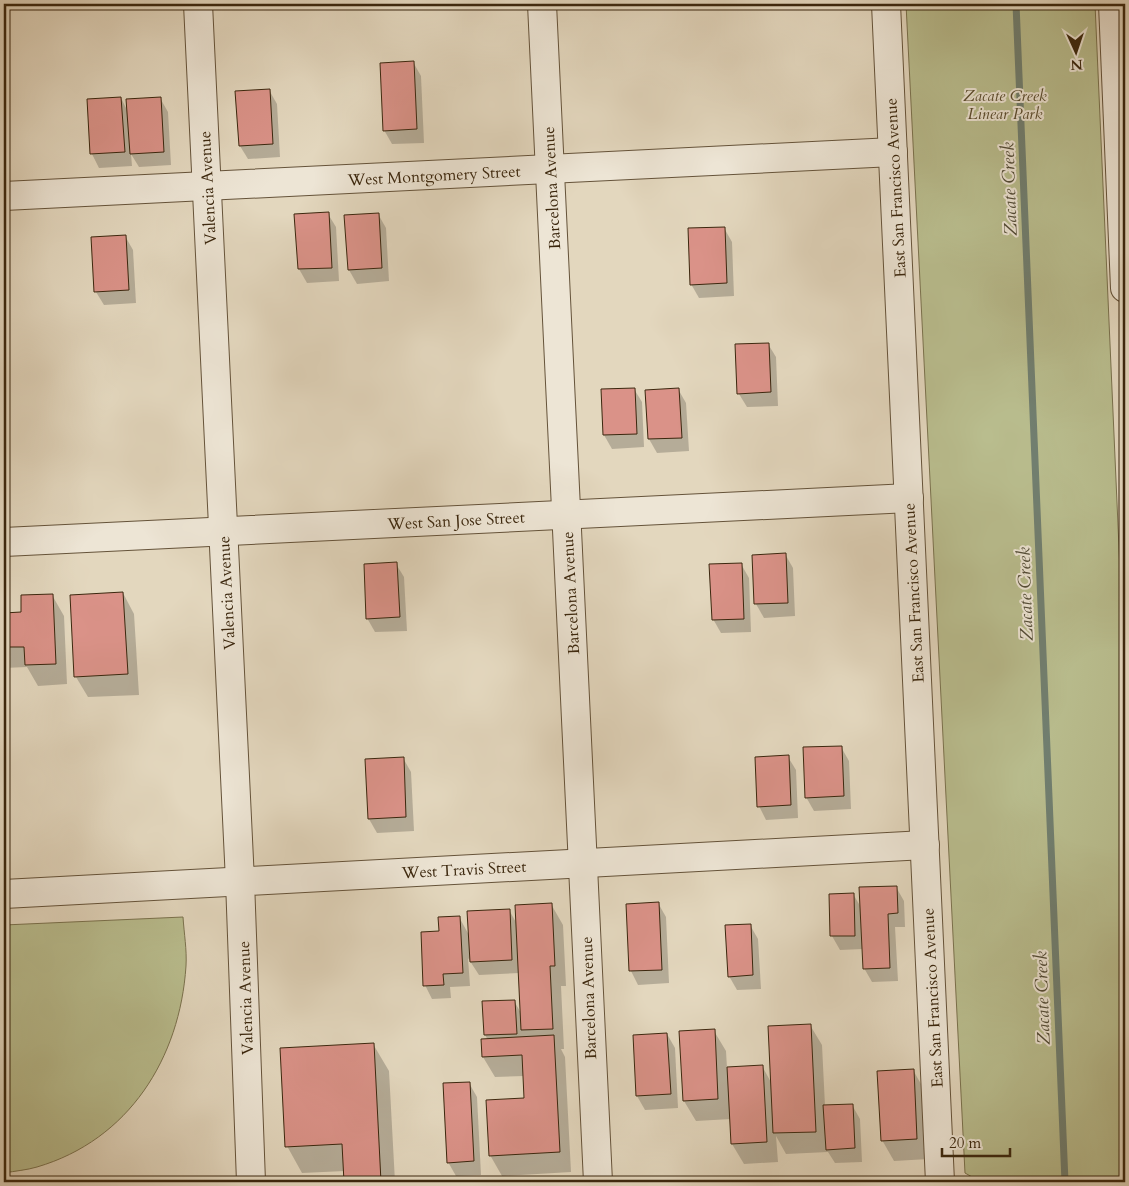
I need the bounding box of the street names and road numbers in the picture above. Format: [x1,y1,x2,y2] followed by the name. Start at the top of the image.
[880,97,912,278] street label: East San Francisco Avenue
[538,126,566,250] street label: Barcelona Avenue
[194,130,222,245] street label: Valencia Avenue
[346,160,521,192] street label: West Montgomery Street
[898,502,930,683] street label: East San Francisco Avenue
[386,506,525,536] street label: West San Jose Street
[557,531,585,655] street label: Barcelona Avenue
[213,535,241,650] street label: Valencia Avenue
[400,856,527,884] street label: West Travis Street
[917,907,949,1088] street label: East San Francisco Avenue
[576,936,602,1060] street label: Barcelona Avenue
[233,941,259,1055] street label: Valencia Avenue

